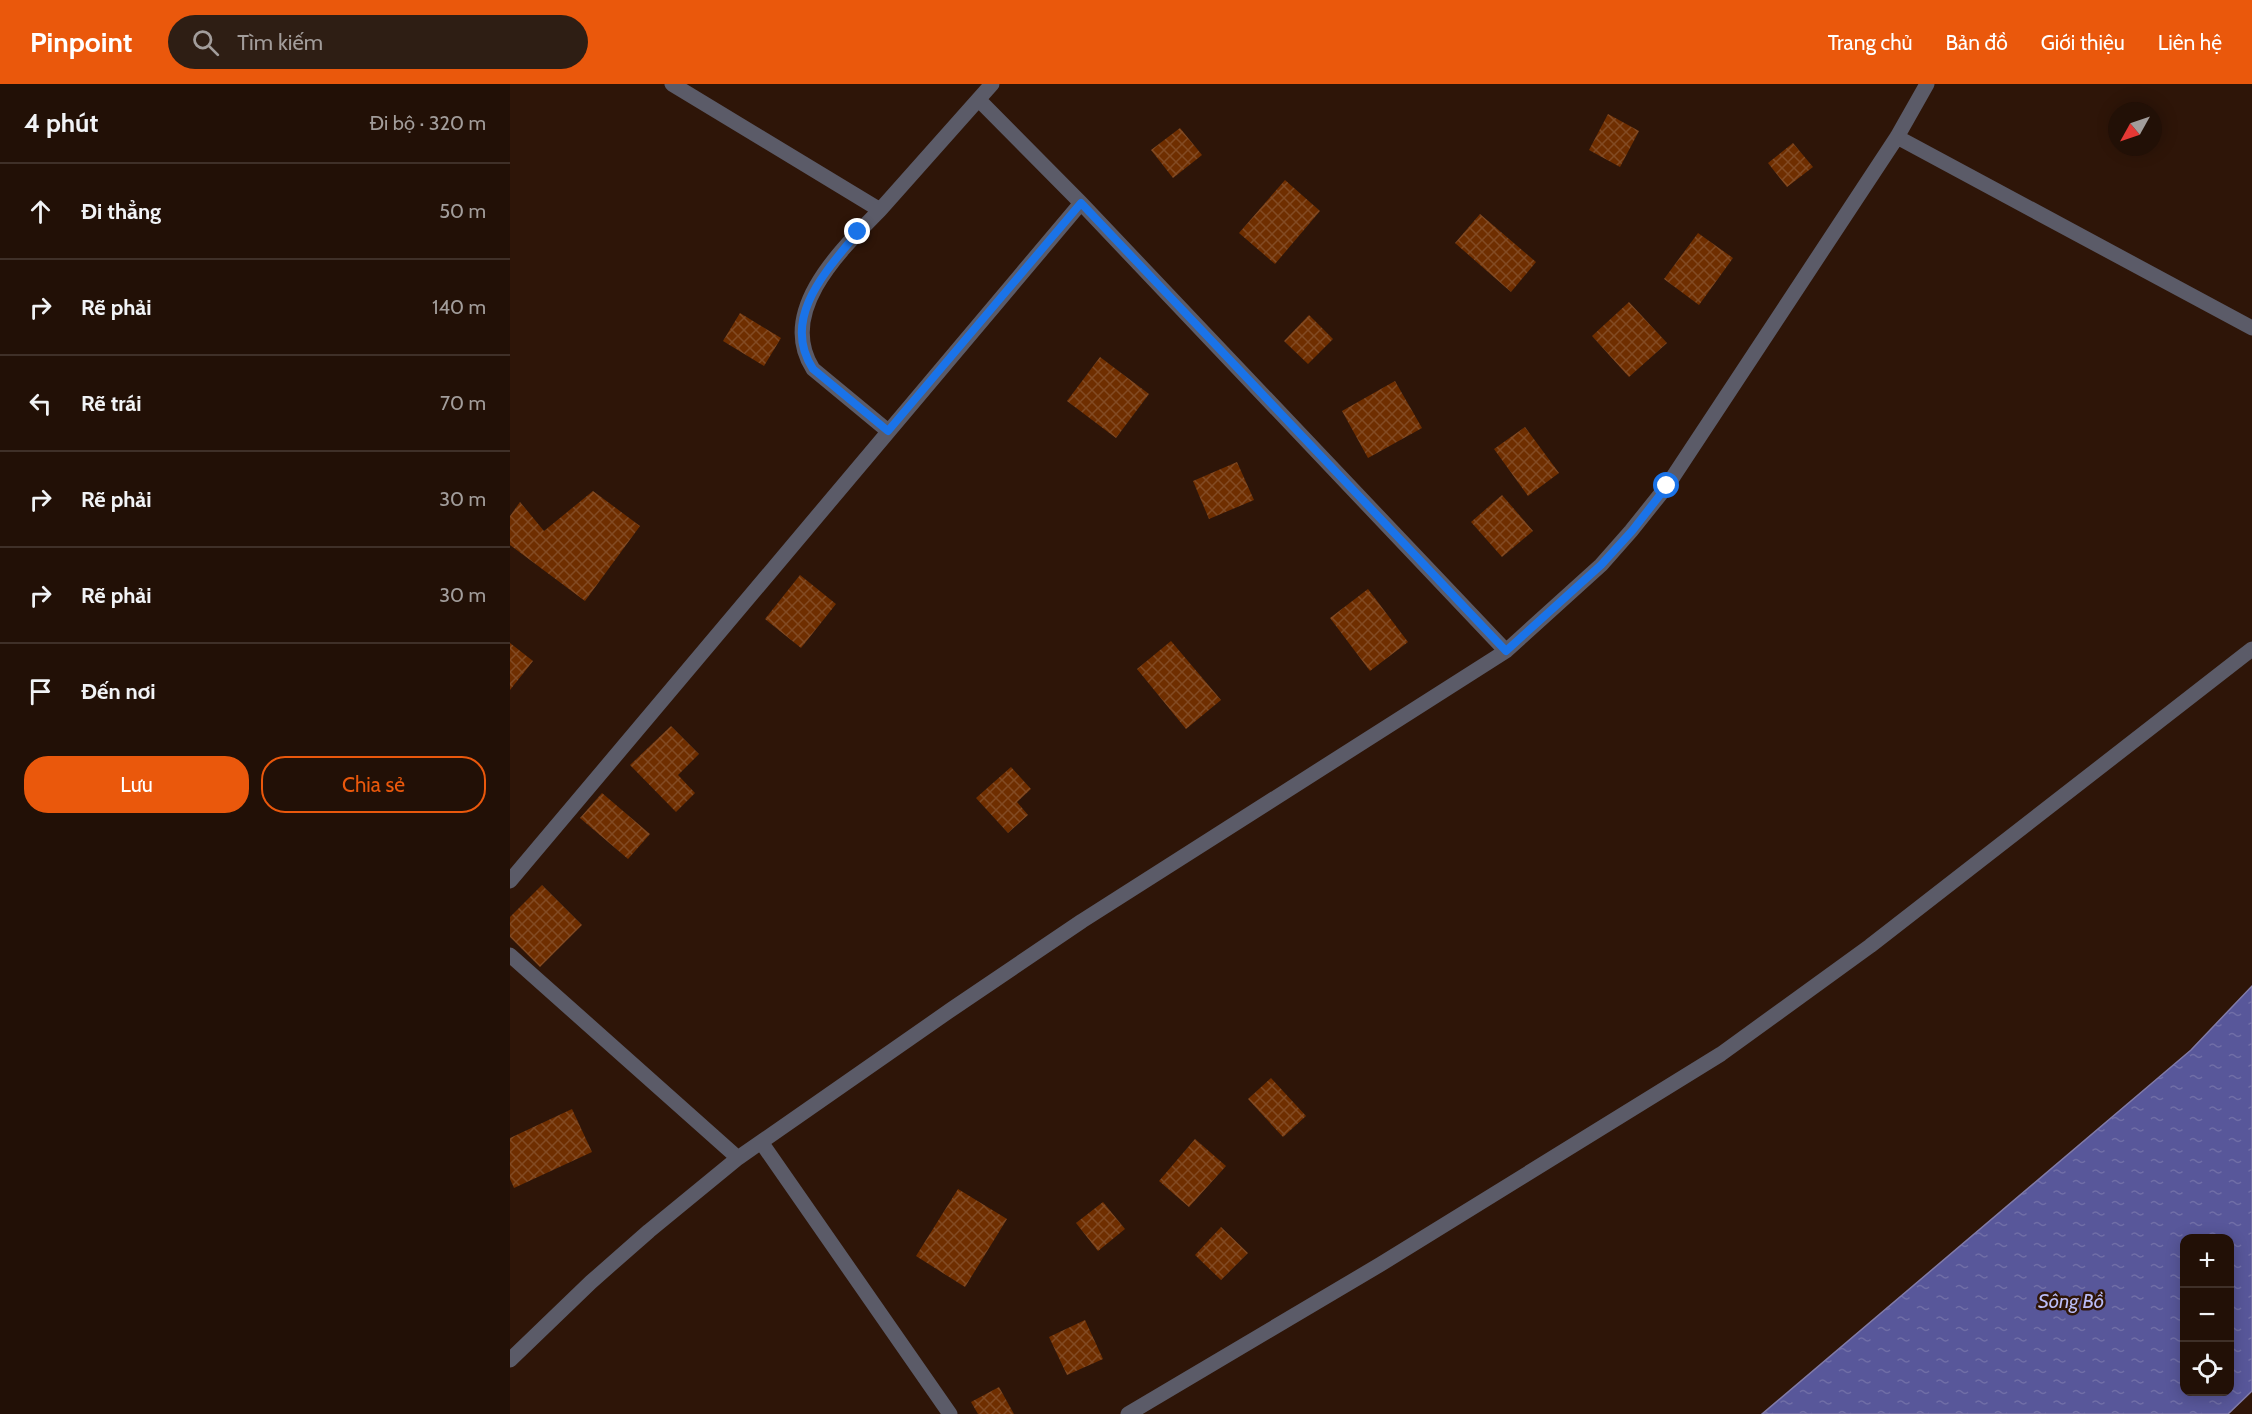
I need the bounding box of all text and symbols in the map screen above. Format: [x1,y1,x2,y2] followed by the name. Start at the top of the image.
[168,15,588,69] search box
[30,25,132,59] text: Pinpoint
[189,26,222,59] icon: search
[237,29,323,56] text: Tìm kiếm
[1828,30,1913,55] text: Trang chủ
[1946,30,2008,55] text: Bản đồ
[2041,30,2125,55] text: Giới thiệu
[2158,30,2222,55] text: Liên hệ
[2108,102,2162,156] north arrow
[24,107,98,139] text: 4 phút
[370,111,486,135] text: Đi bộ · 320 m
[24,195,57,228] icon: ahead
[81,198,161,225] text: Đi thẳng
[439,199,486,223] text: 50 m
[844,218,870,244] route end
[24,291,57,324] icon: right
[81,294,152,321] text: Rẽ phải
[432,295,486,319] text: 140 m
[24,387,57,420] icon: left
[81,390,142,417] text: Rẽ trái
[440,391,486,415] text: 70 m
[1653,472,1679,498] route start
[24,483,57,516] icon: right
[81,486,152,513] text: Rẽ phải
[439,487,486,511] text: 30 m
[24,579,57,612] icon: right
[81,582,152,609] text: Rẽ phải
[439,583,486,607] text: 30 m
[24,675,57,708] icon: arrive
[81,678,155,705] text: Đến nơi
[24,756,249,813] button: Lưu
[261,756,486,813] button: Chia sẻ
[2180,1234,2234,1396] map controls
[2180,1234,2234,1288] button: +
[2180,1288,2234,1342] button: −
[2038,1289,2104,1313] water label: Sông Bồ
[2180,1342,2234,1396] button: locate

